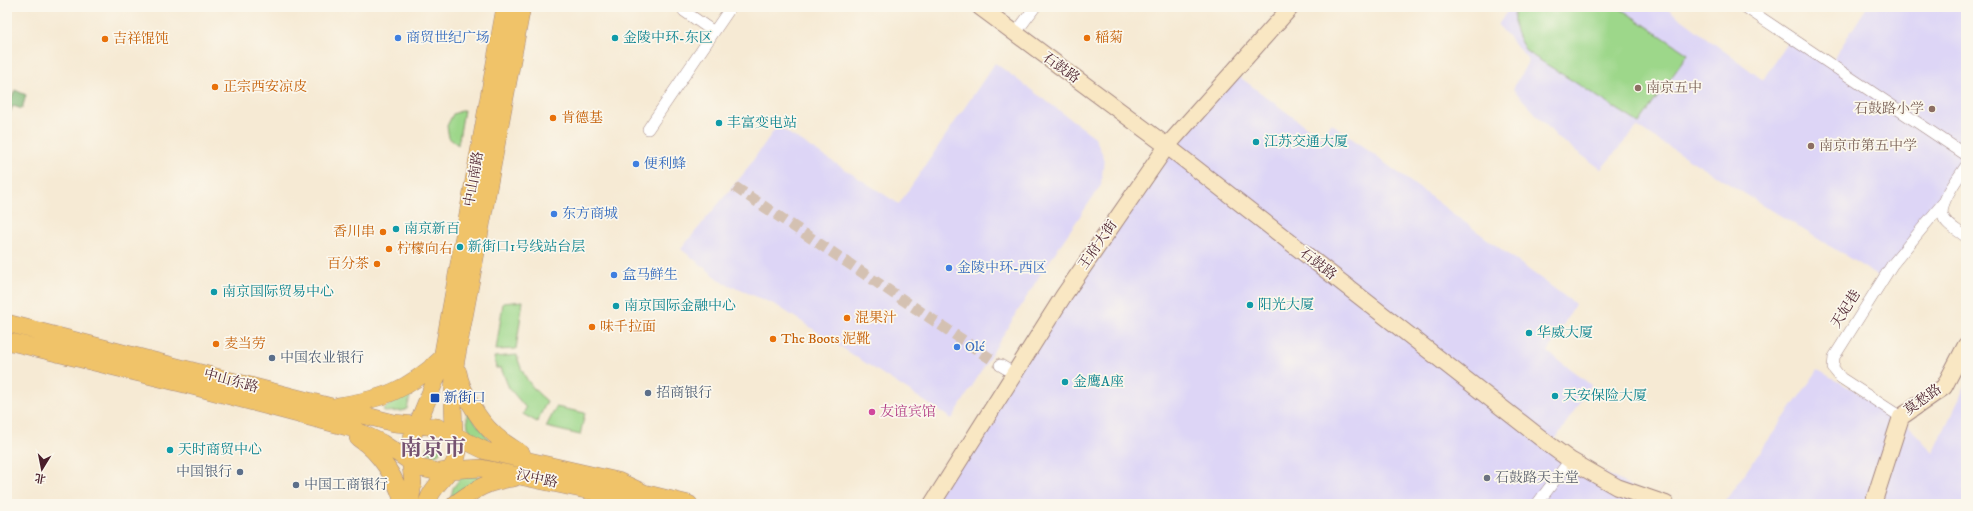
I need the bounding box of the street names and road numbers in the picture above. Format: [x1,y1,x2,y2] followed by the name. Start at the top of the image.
[1039,48,1083,88] street label: 石鼓路
[460,150,488,208] street label: 中山南路
[1075,217,1121,273] street label: 王府大街
[1296,244,1340,284] street label: 石鼓路
[1827,286,1865,332] street label: 天妃巷
[202,365,260,397] street label: 中山东路
[1901,380,1945,420] street label: 莫愁路
[515,466,559,492] street label: 汉中路

